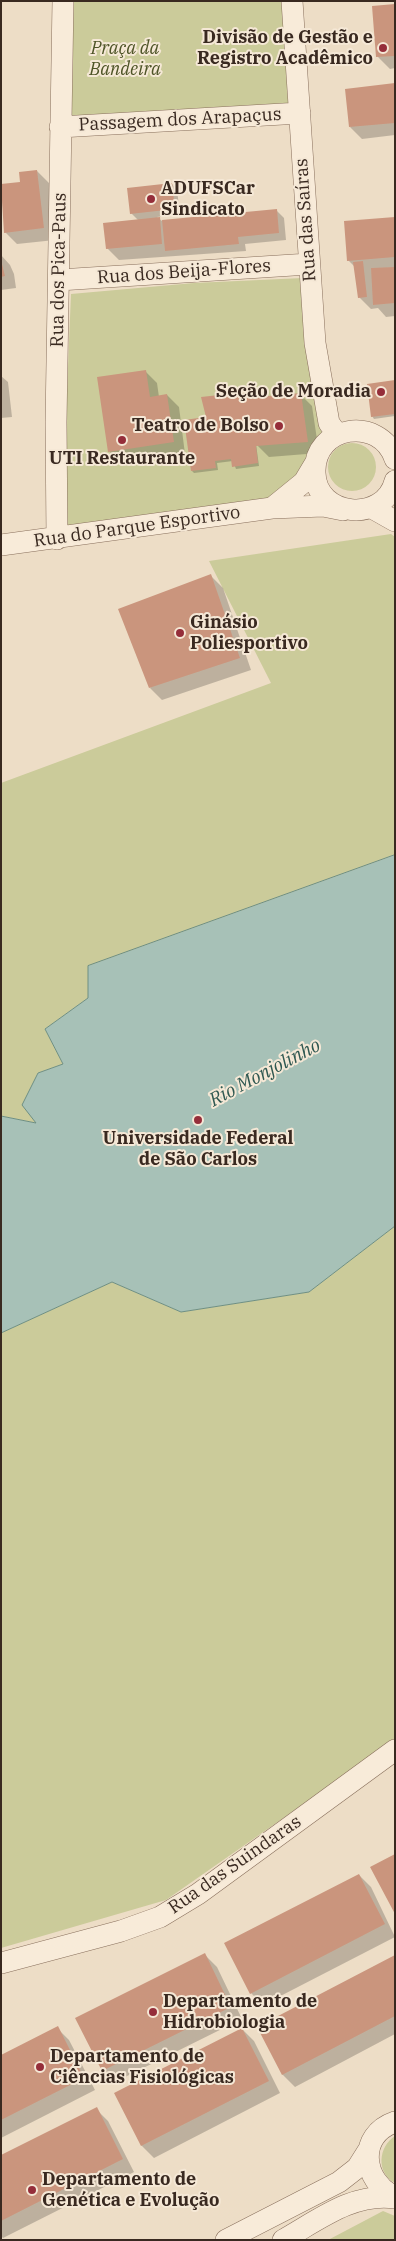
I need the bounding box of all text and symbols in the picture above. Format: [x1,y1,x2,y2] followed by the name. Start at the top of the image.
[197,27,373,70] place label: Divisão de Gestão e Registro Acadêmico
[89,38,161,80] park label: Praça da Bandeira
[377,42,389,54] marker: Divisão de Gestão e Registro Acadêmico
[78,104,282,136] street label: Passagem dos Arapaçus
[291,158,321,282] street label: Rua das Saíras
[161,178,255,220] place label: ADUFSCar Sindicato
[47,192,71,348] street label: Rua dos Pica-Paus
[145,193,157,205] marker: ADUFSCar Sindicato
[96,255,272,289] street label: Rua dos Beija-Flores
[216,381,371,403] place label: Seção de Moradia
[375,386,387,398] marker: Seção de Moradia
[132,415,269,437] place label: Teatro de Bolso
[273,420,285,432] marker: Teatro de Bolso
[116,434,128,446] marker: UTI Restaurante
[49,448,195,470] place label: UTI Restaurante
[32,502,242,552] street label: Rua do Parque Esportivo
[190,612,308,654] place label: Ginásio Poliesportivo
[174,627,186,639] marker: Ginásio Poliesportivo
[205,1034,325,1112] water label: Rio Monjolinho
[192,1114,204,1126] marker: Universidade Federal de São Carlos
[103,1128,293,1170] place label: Universidade Federal de São Carlos
[164,1811,306,1919] street label: Rua das Suindaras
[163,1991,317,2034] place label: Departamento de Hidrobiologia
[147,2006,159,2018] marker: Departamento de Hidrobiologia
[50,2046,234,2088] place label: Departamento de Ciências Fisiológicas
[34,2061,46,2073] marker: Departamento de Ciências Fisiológicas
[42,2169,220,2212] place label: Departamento de Genética e Evolução
[26,2184,38,2196] marker: Departamento de Genética e Evolução

